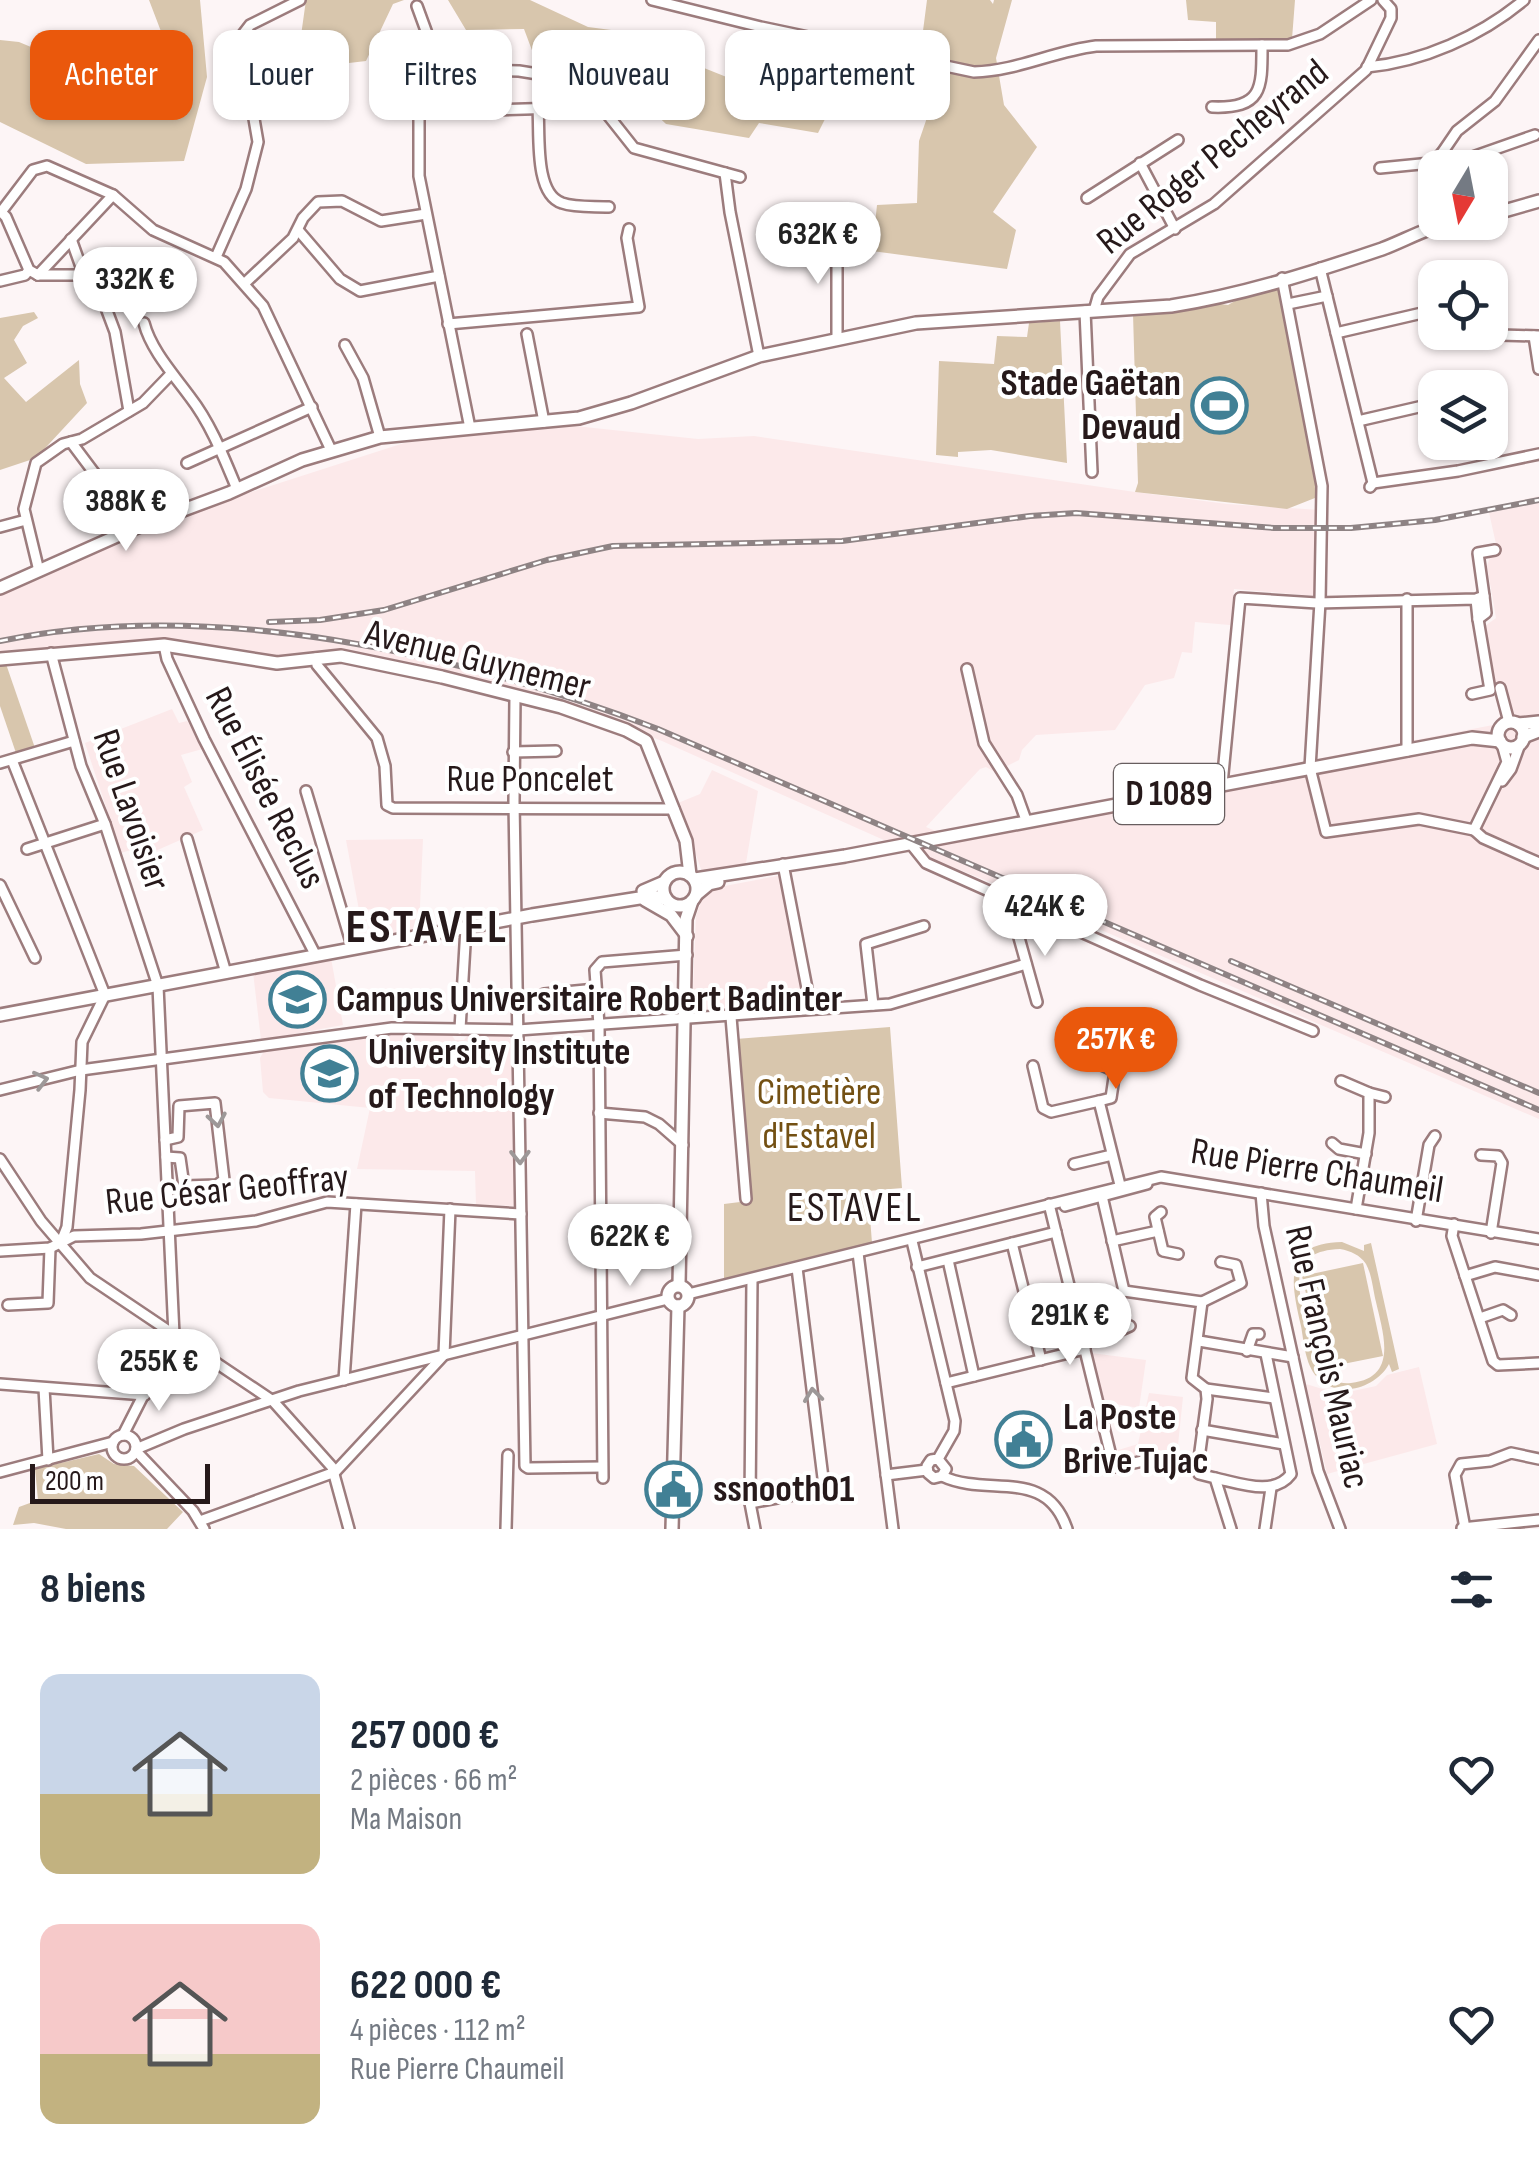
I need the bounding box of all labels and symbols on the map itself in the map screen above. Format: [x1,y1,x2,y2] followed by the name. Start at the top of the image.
[1088,50,1338,264] street label: Rue Roger Pecheyrand
[1418,150,1508,240] north arrow
[737,202,899,287] pin: 632K €
[54,247,216,332] pin: 332K €
[1001,361,1181,450] place label: Stade Gaëtan Devaud
[1190,375,1250,435] sports icon: Stade Gaëtan Devaud
[45,469,207,554] pin: 388K €
[360,610,595,710] street label: Avenue Guynemer
[195,680,335,896] street label: Rue Élisée Reclus
[82,724,180,897] street label: Rue Lavoisier
[447,757,613,802] street label: Rue Poncelet
[1114,764,1224,824] road number: D 1089
[964,874,1126,959] pin: 424K €
[346,899,508,956] district label: ESTAVEL
[267,969,327,1029] school or university icon: Campus Universitaire Robert Badinter
[336,977,843,1022] place label: Campus Universitaire Robert Badinter
[1035,1007,1197,1092] pin: 257K €
[368,1030,630,1119] place label: University Institute of Technology
[299,1044,359,1104] school or university icon: University Institute of Technology
[757,1070,881,1159] park label: Cimetière d'Estavel
[32,1071,49,1092] one-way arrow
[205,1111,227,1128] one-way arrow
[1188,1129,1446,1213] street label: Rue Pierre Chaumeil
[509,1149,530,1165] one-way arrow
[103,1155,351,1225] street label: Rue César Geoffray
[787,1183,923,1234] district label: ESTAVEL
[549,1204,711,1289] pin: 622K €
[1275,1221,1379,1493] street label: Rue François Mauriac
[989,1283,1151,1368] pin: 291K €
[78,1329,240,1414] pin: 255K €
[804,1386,825,1403] one-way arrow
[1063,1395,1209,1484] place label: La Poste Brive Tujac
[994,1409,1054,1469] public building icon: La Poste Brive Tujac
[30,1459,210,1504] scale bar
[644,1459,704,1519] public building icon: ssnooth01
[713,1467,854,1512] place label: ssnooth01

